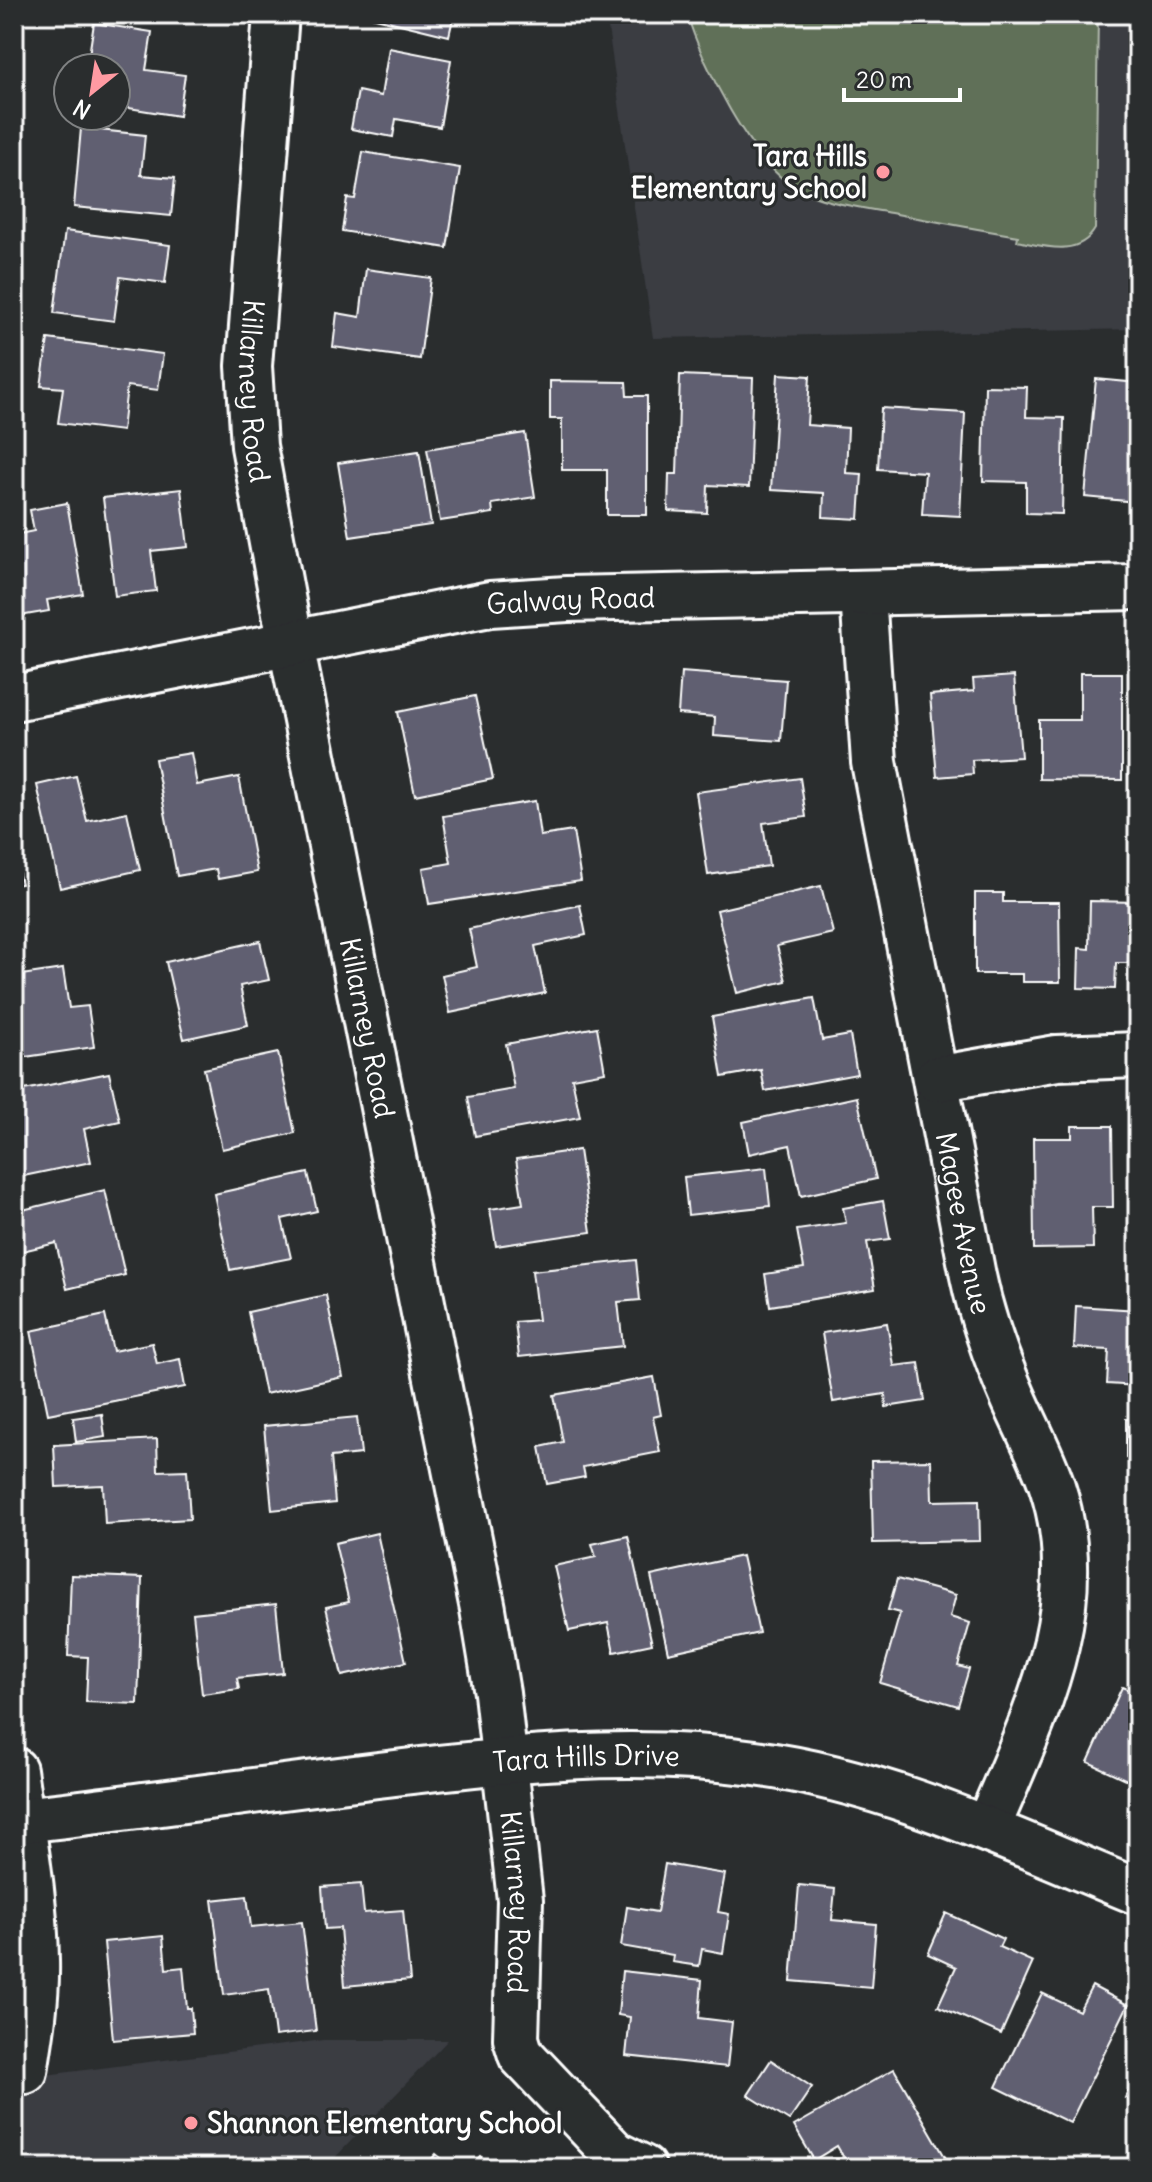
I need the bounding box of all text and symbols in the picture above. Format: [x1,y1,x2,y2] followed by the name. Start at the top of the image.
[52,52,132,132] north arrow
[844,52,960,102] scale bar
[856,64,912,94] text: 20 m
[68,93,96,125] text: N
[630,138,867,206] place label: Tara Hills Elementary School
[874,163,892,181] marker: Tara Hills Elementary School
[231,298,278,485] street label: Killarney Road
[485,579,655,622] street label: Galway Road
[332,935,403,1121] street label: Killarney Road
[928,1129,1000,1318] street label: Magee Avenue
[491,1737,680,1780] street label: Tara Hills Drive
[492,1809,538,1994] street label: Killarney Road
[207,2105,562,2141] place label: Shannon Elementary School
[182,2114,200,2132] marker: Shannon Elementary School

